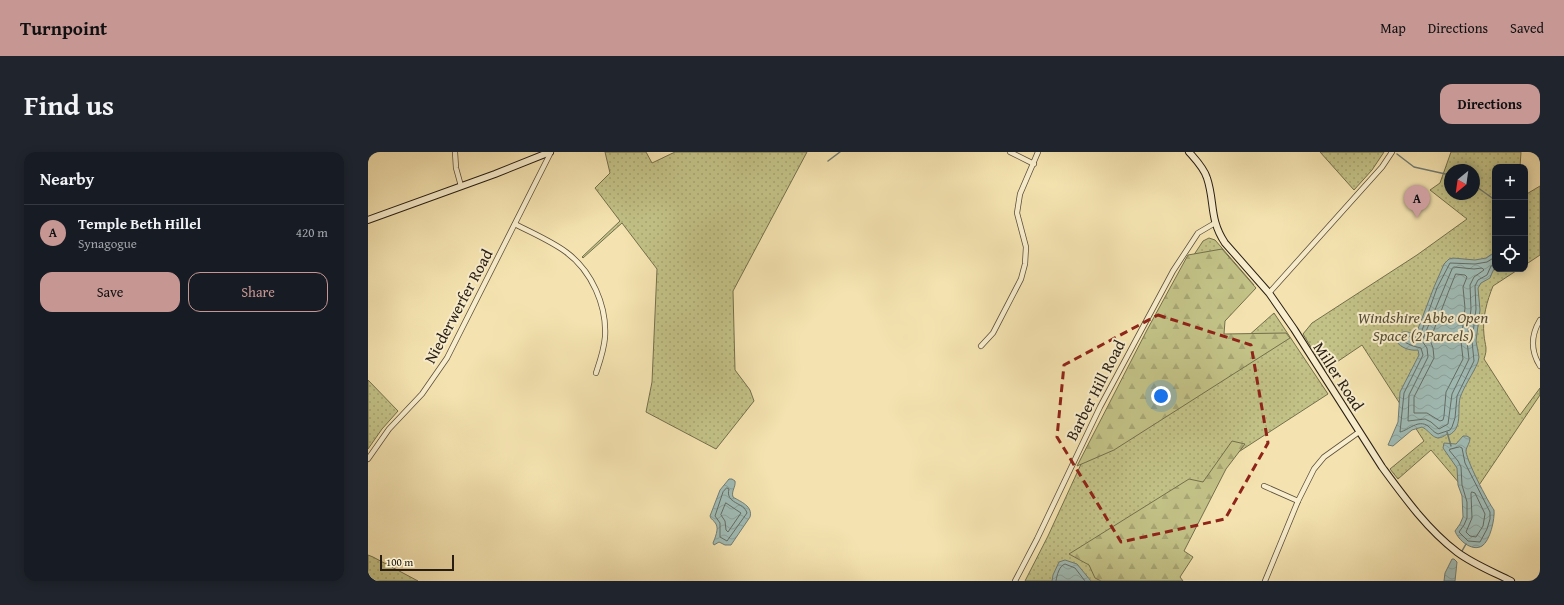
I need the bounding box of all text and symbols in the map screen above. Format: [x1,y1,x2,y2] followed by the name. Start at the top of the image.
[20,14,107,42] text: Turnpoint
[1380,18,1406,38] text: Map
[1428,18,1488,38] text: Directions
[1510,18,1544,38] text: Saved
[24,84,114,125] text: Find us
[1440,84,1540,124] button: Directions
[1444,164,1480,200] north arrow
[1492,164,1528,272] map controls
[1492,164,1528,200] button: +
[40,166,94,191] text: Nearby
[1404,185,1430,218] pin: A
[1492,200,1528,236] button: −
[78,213,201,234] text: Temple Beth Hillel
[49,223,57,242] text: A
[296,223,328,242] text: 420 m
[78,234,137,253] text: Synagogue
[1492,236,1528,272] button: locate
[418,244,498,367] street label: Niederwerfer Road
[40,272,180,312] button: Save
[188,272,328,312] button: Share
[1358,305,1488,347] park label: Windshire Abbe Open Space (2 Parcels)
[1059,335,1131,445] street label: Barber Hill Road
[1308,337,1370,415] street label: Miller Road
[1151,386,1171,406] your location
[380,553,454,572] scale bar
[386,554,413,570] text: 100 m

